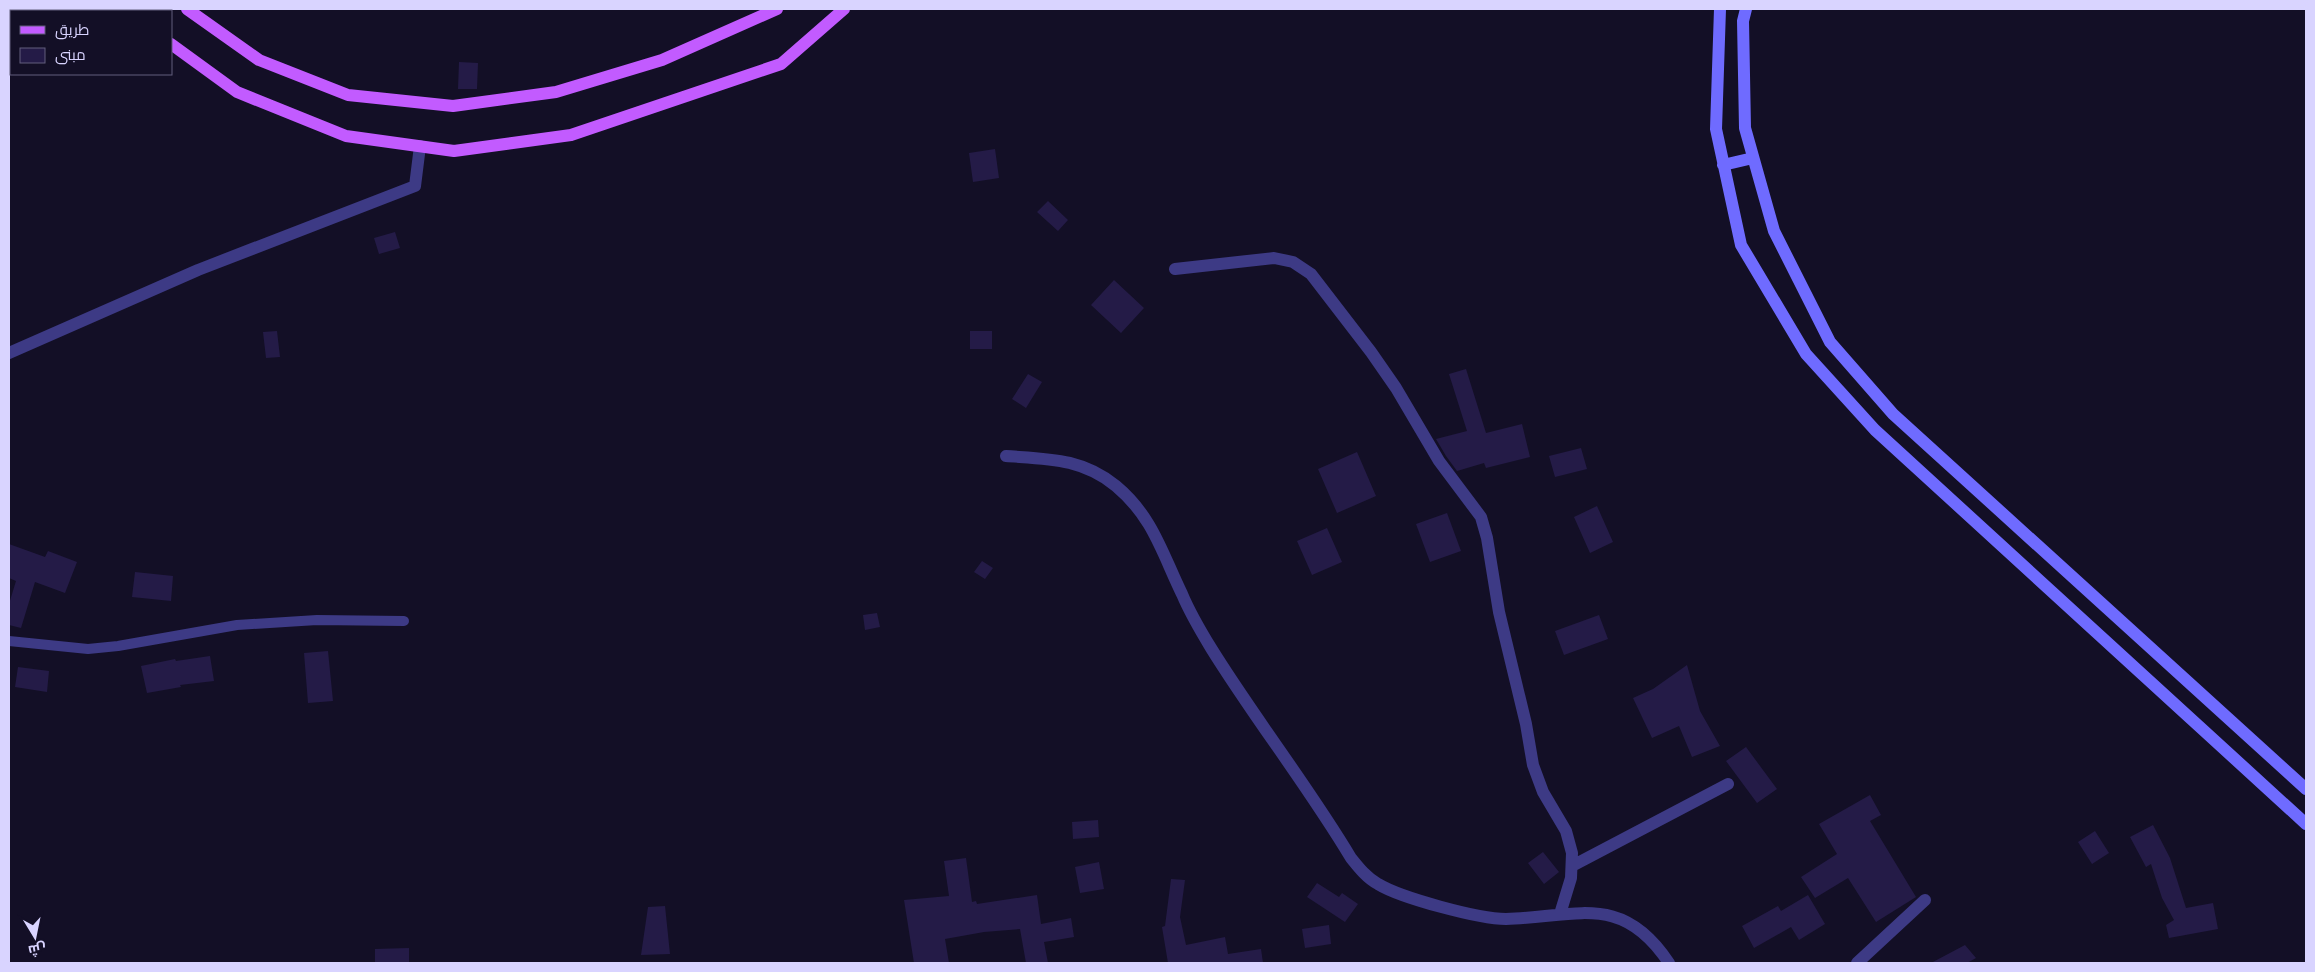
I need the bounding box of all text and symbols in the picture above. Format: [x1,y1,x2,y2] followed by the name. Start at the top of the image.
[10,10,172,75] legend
[55,21,89,40] text: طريق
[55,46,86,65] text: مبنى
[10,912,60,962] north arrow
[27,939,47,959] text: ش

